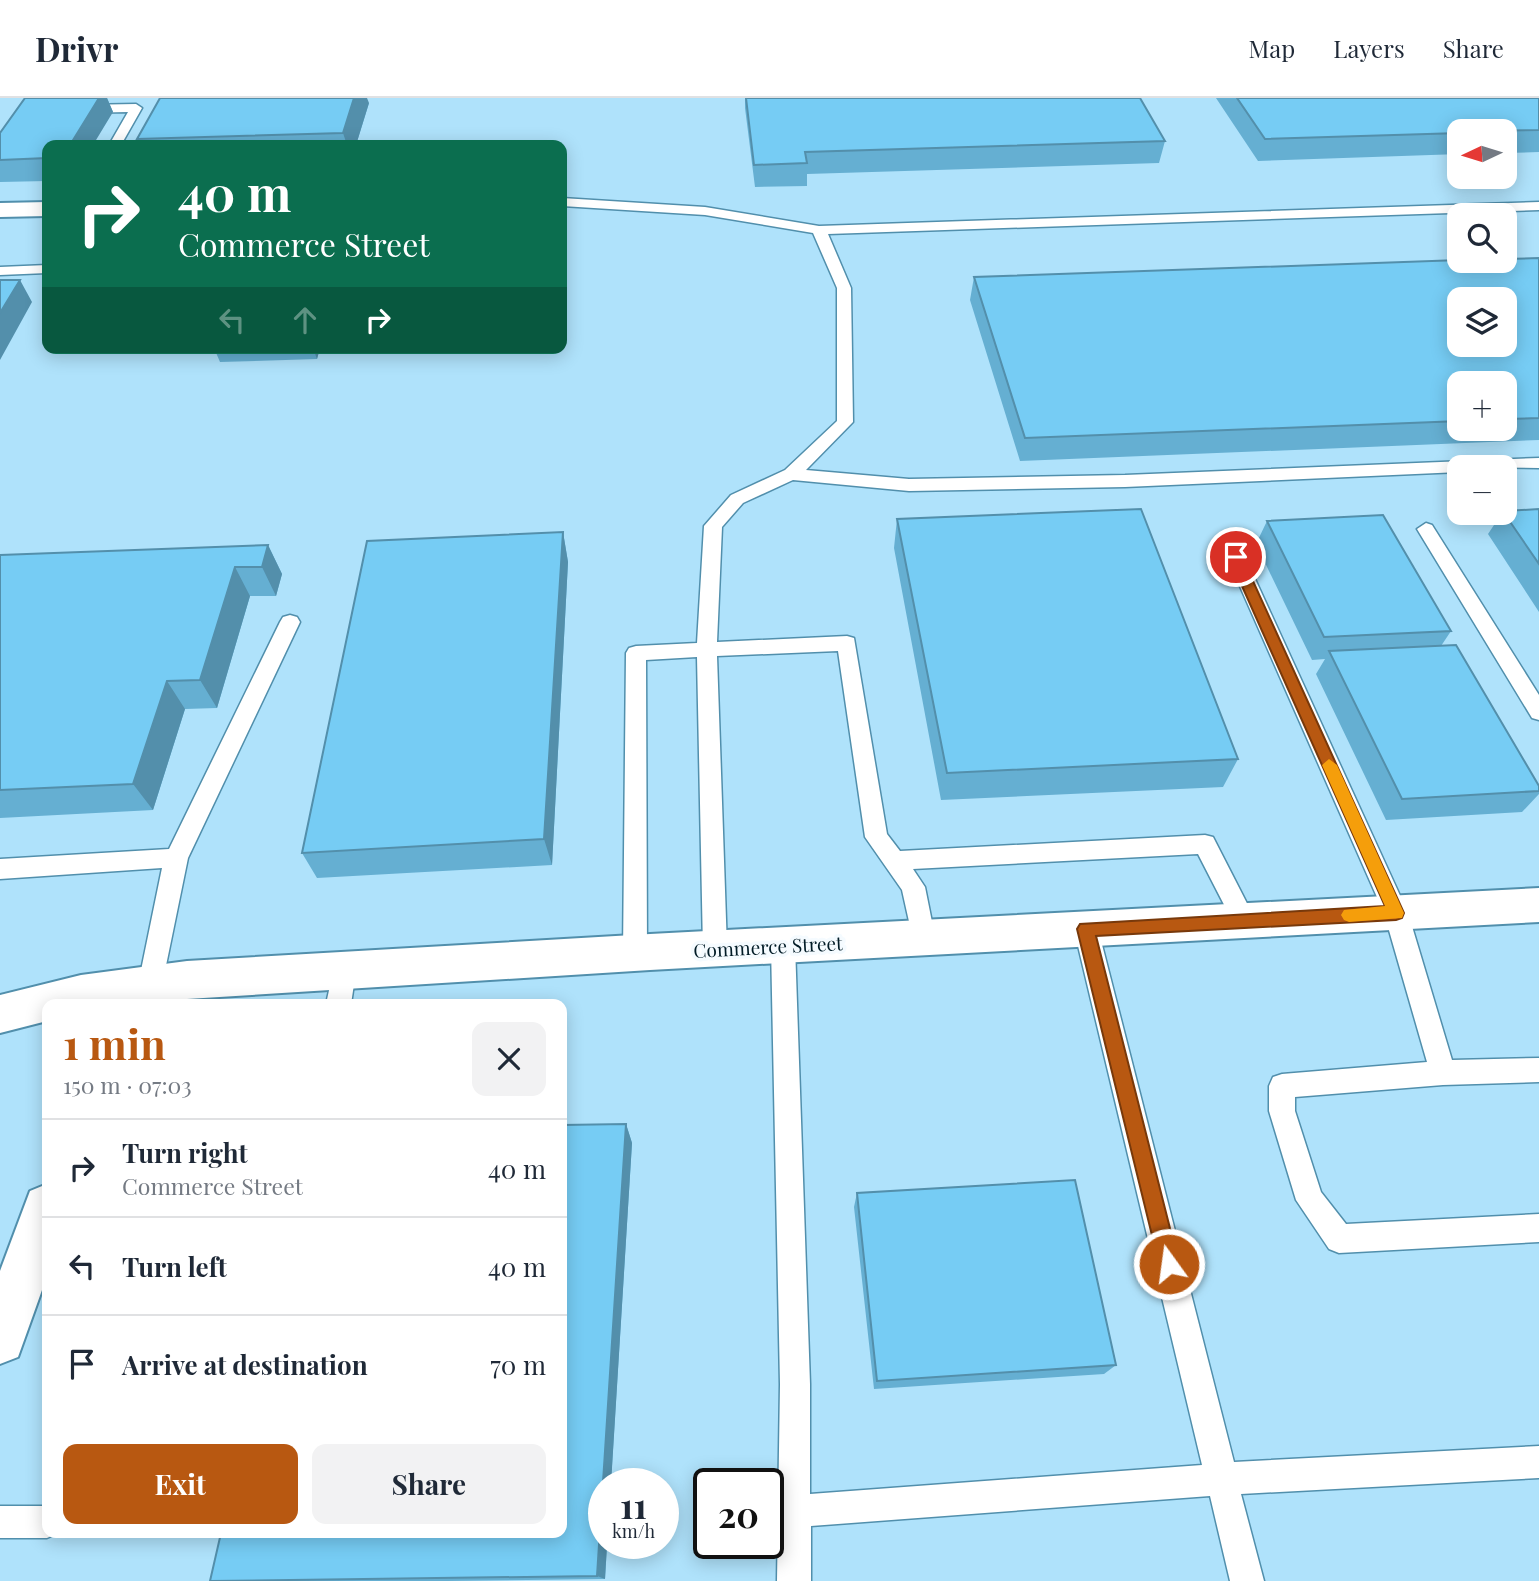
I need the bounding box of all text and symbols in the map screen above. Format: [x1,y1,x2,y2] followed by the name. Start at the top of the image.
[35,26,118,70] text: Drivr
[1249,32,1295,64] text: Map
[1333,32,1405,64] text: Layers
[1443,32,1504,64] text: Share
[1447,119,1517,189] north arrow
[1447,119,1517,525] map controls
[178,159,291,224] text: 40 m
[63,168,154,259] icon: right
[1447,203,1517,273] button: search
[178,222,430,265] text: Commerce Street
[1447,287,1517,357] button: layers
[213,301,251,339] icon: left
[286,301,324,339] icon: ahead
[359,301,397,339] icon: right
[1447,371,1517,441] button: +
[1447,455,1517,525] button: −
[1206,527,1266,587] pin
[1217,538,1255,576] icon: arrive
[693,929,844,963] street label: Commerce Street
[63,1015,166,1071] text: 1 min
[472,1022,546,1096] button: close
[63,1069,192,1100] text: 150 m · 07:03
[122,1135,248,1170] text: Turn right
[63,1149,101,1187] icon: right
[488,1151,546,1186] text: 40 m
[122,1170,303,1201] text: Commerce Street
[1132,1227,1206,1301] position arrow
[63,1247,101,1285] icon: left
[122,1249,227,1284] text: Turn left
[488,1249,546,1284] text: 40 m
[63,1345,101,1383] icon: arrive
[122,1347,368,1382] text: Arrive at destination
[490,1347,546,1382] text: 70 m
[63,1444,298,1524] button: Exit
[312,1444,546,1524] button: Share
[693,1468,784,1559] speed limit sign: 20
[620,1481,647,1528] text: 11
[612,1519,655,1543] text: km/h

